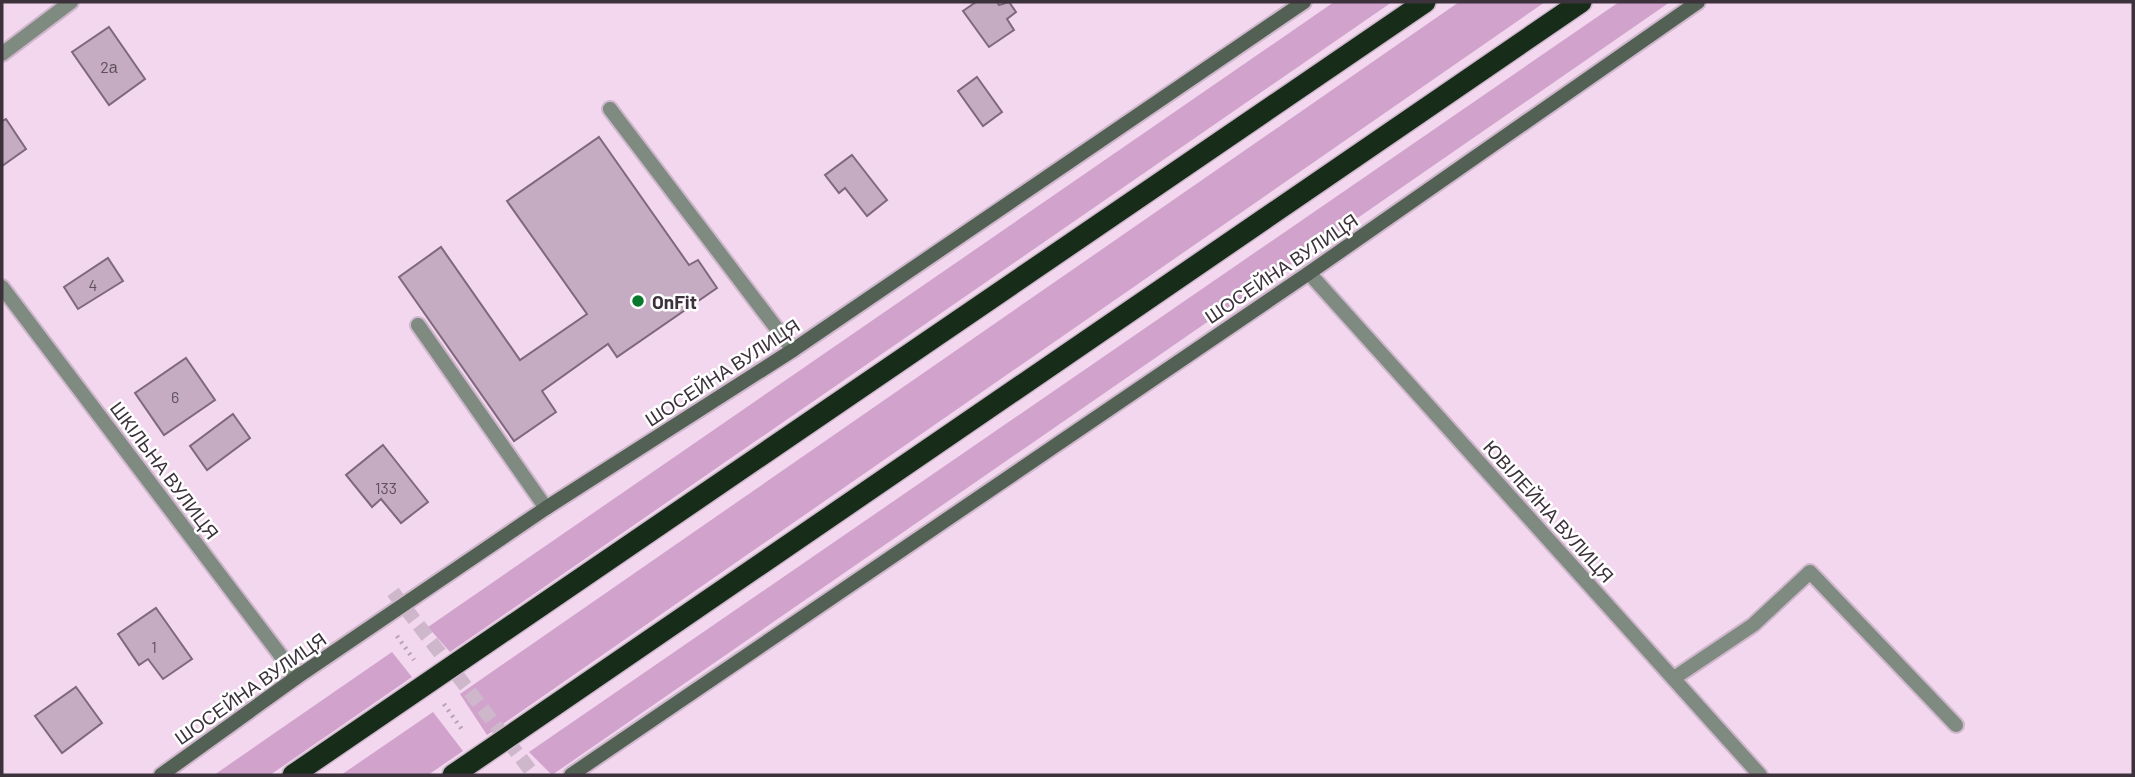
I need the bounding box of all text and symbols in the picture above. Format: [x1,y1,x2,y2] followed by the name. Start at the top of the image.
[100,57,118,76] house number: 2а
[1200,208,1362,328] street label: ШОСЕЙНА ВУЛИЦЯ
[89,275,97,294] house number: 4
[652,290,697,313] place label: OnFit
[630,293,646,309] marker: OnFit
[640,313,804,431] street label: ШОСЕЙНА ВУЛИЦЯ
[171,387,179,406] house number: 6
[106,397,224,543] street label: ШКІЛЬНА ВУЛИЦЯ
[1479,435,1619,587] street label: ЮВІЛЕЙНА ВУЛИЦЯ
[375,478,397,497] house number: 133
[170,627,330,749] street label: ШОСЕЙНА ВУЛИЦЯ
[151,637,157,656] house number: 1

